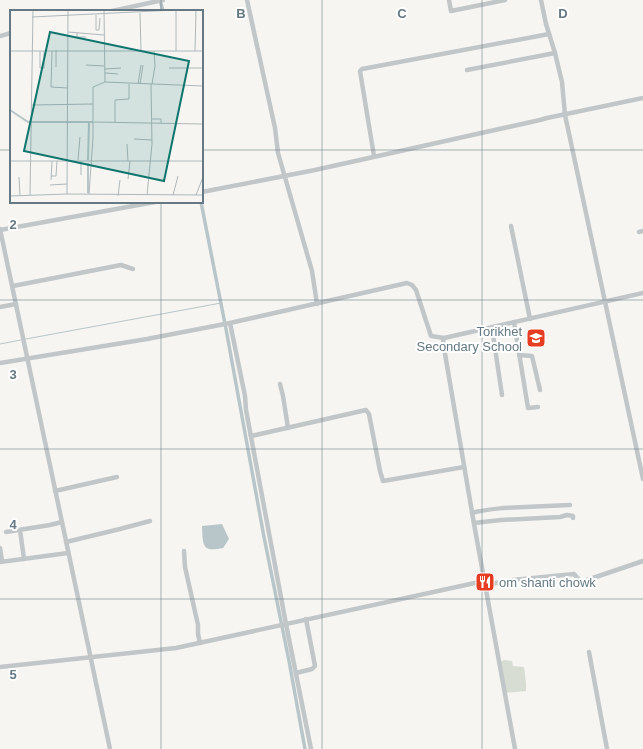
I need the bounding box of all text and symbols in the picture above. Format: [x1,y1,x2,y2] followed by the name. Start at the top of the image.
[236,6,246,21] text: B
[397,6,407,21] text: C
[558,6,568,21] text: D
[10,10,203,203] inset map
[9,217,17,232] text: 2
[416,324,522,354] place label: Torikhet Secondary School
[525,327,547,349] school or university icon: Torikhet Secondary School
[9,367,17,382] text: 3
[9,517,17,532] text: 4
[474,571,496,593] restaurant icon: om shanti chowk
[499,575,596,590] place label: om shanti chowk
[9,667,17,682] text: 5

